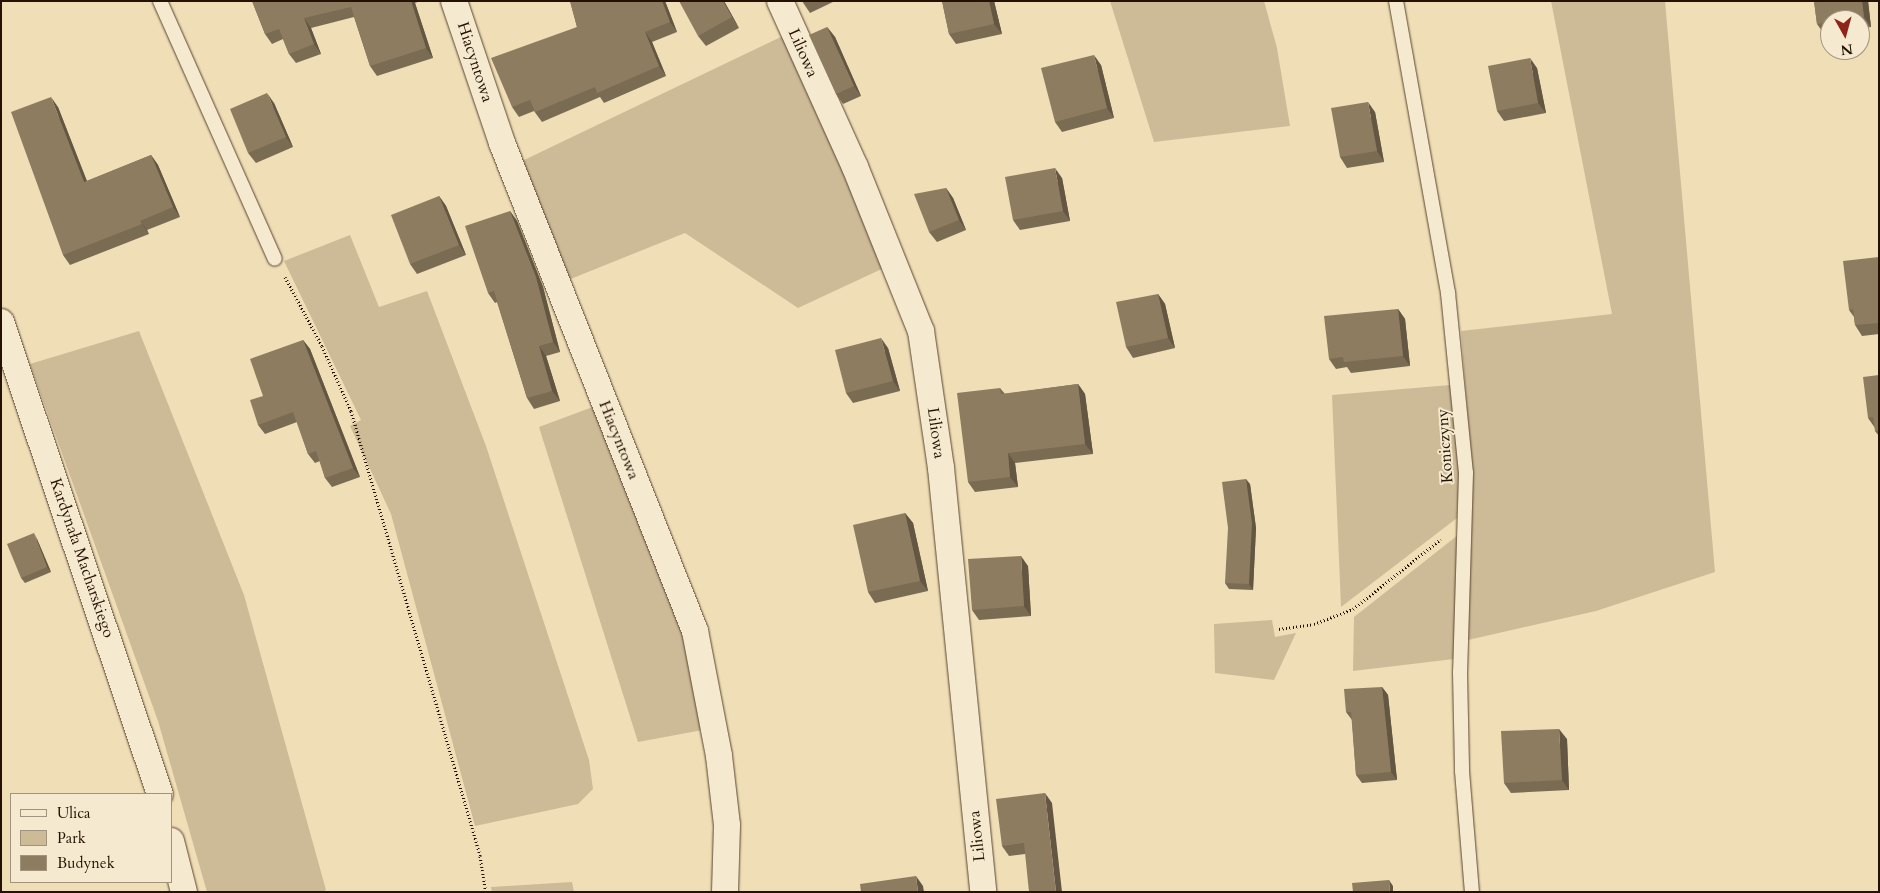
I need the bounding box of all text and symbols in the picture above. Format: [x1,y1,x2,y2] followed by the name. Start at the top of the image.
[1820,10,1870,60] north arrow
[453,20,497,104] street label: Hiacyntowa
[784,26,822,80] street label: Liliowa
[1840,39,1854,60] text: N
[595,398,643,482] street label: Hiacyntowa
[923,406,949,460] street label: Liliowa
[1433,408,1457,484] street label: Koniczyny
[46,476,118,640] street label: Kardynała Macharskiego
[10,793,172,883] legend
[57,803,91,823] text: Ulica
[965,810,989,862] street label: Liliowa
[57,828,86,848] text: Park
[57,853,115,873] text: Budynek

